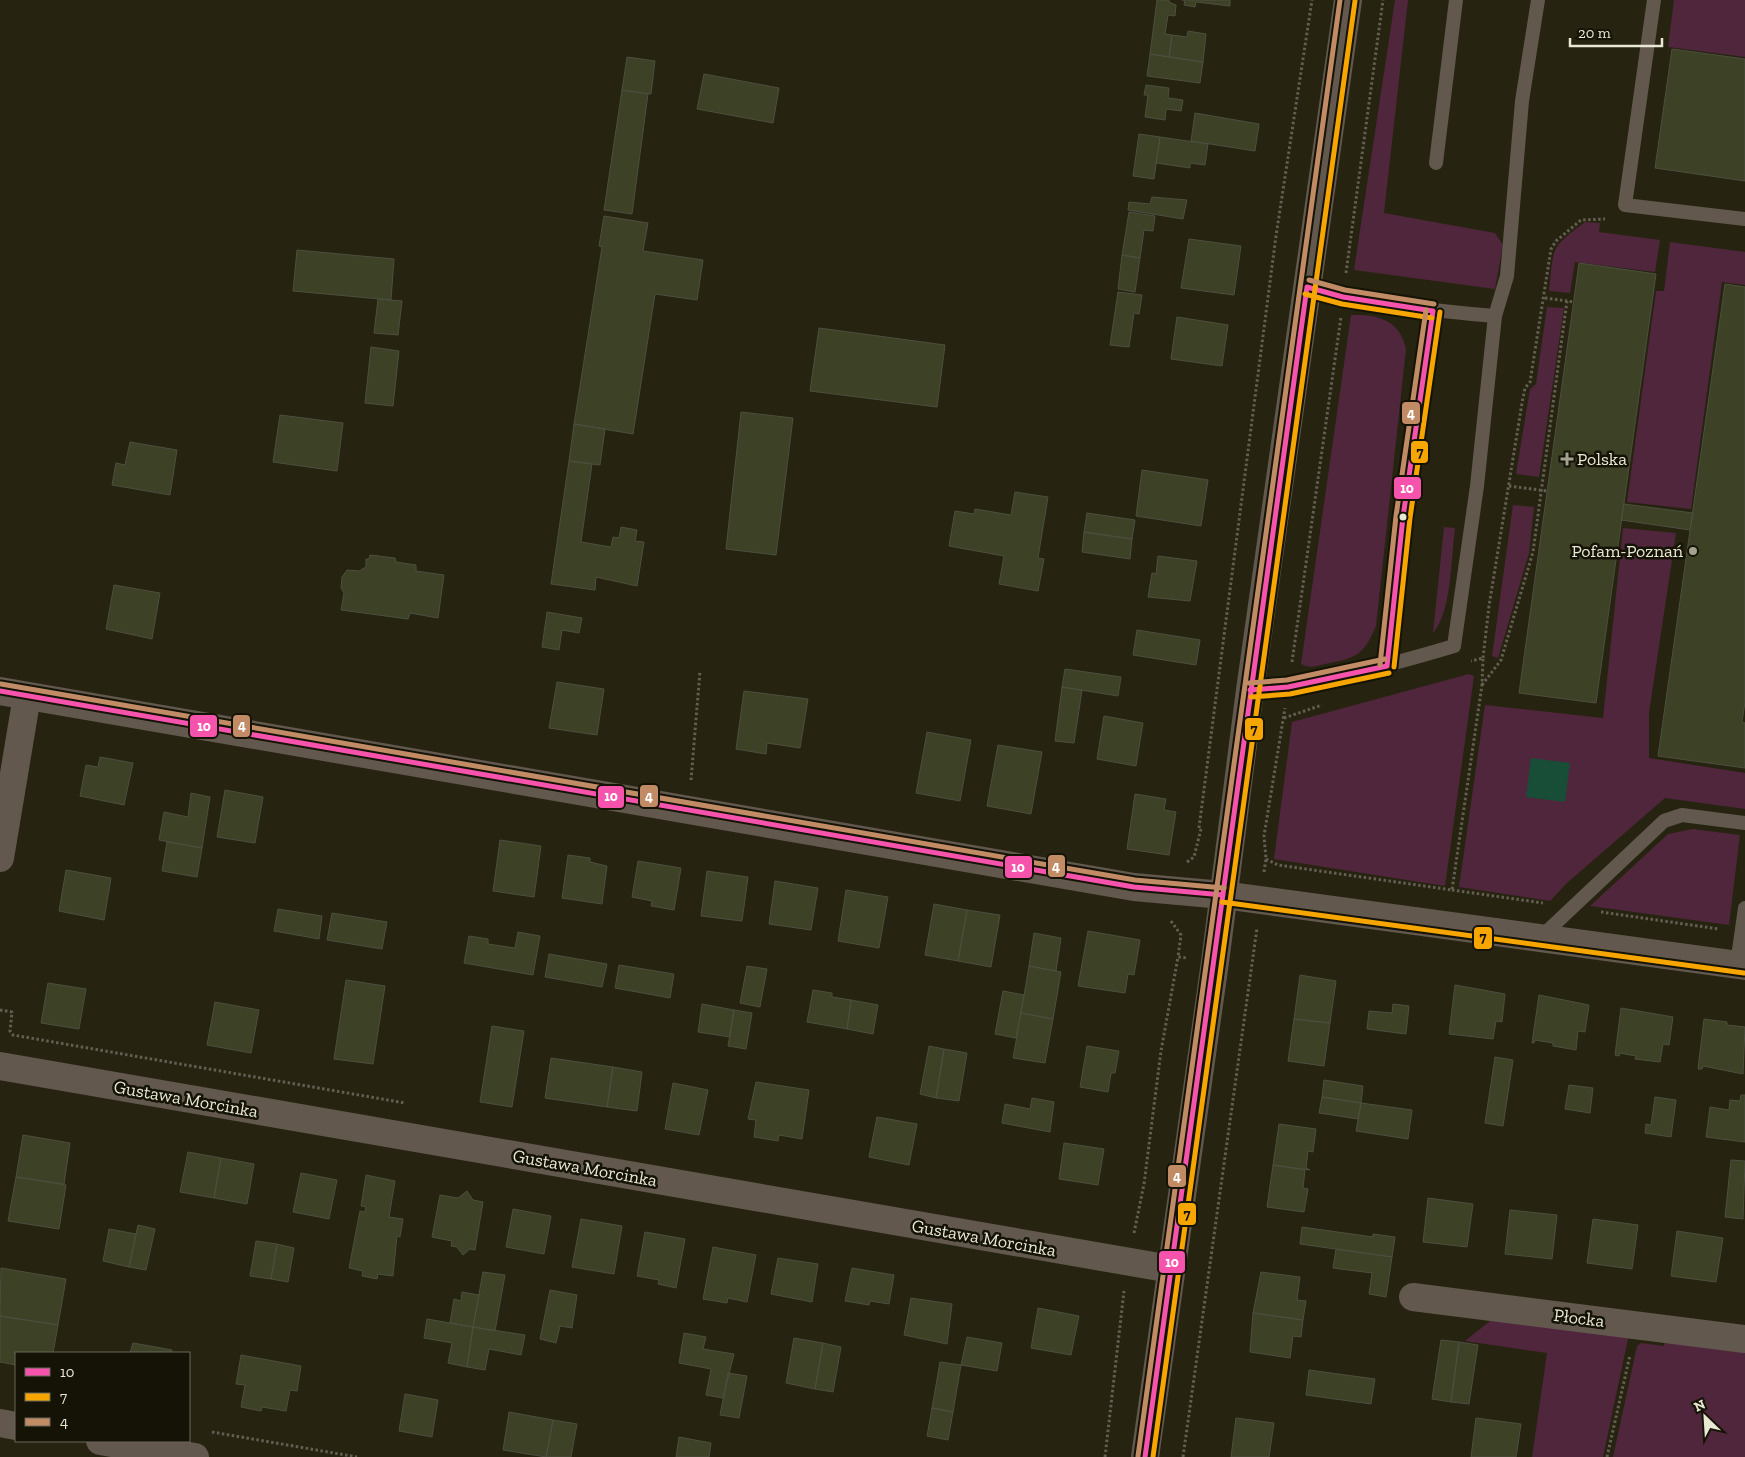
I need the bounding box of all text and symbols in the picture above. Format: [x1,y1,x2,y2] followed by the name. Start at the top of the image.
[1570,15,1662,47] scale bar
[1578,24,1611,42] text: 20 m
[1401,401,1421,425] line badge: 4
[1407,405,1415,422] text: 4
[1410,440,1429,464] line badge: 7
[1417,444,1424,461] text: 7
[1577,448,1627,470] place label: Polska
[1561,453,1573,465] marker: Polska
[1393,476,1422,500] line badge: 10
[1400,480,1414,497] text: 10
[1398,512,1408,522] unlabelled marker
[1571,540,1684,562] place label: Pofam-Poznań
[1687,545,1699,557] marker: Pofam-Poznań
[189,714,218,738] line badge: 10
[232,714,251,738] line badge: 4
[238,717,246,734] text: 4
[1244,717,1264,741] line badge: 7
[197,718,211,735] text: 10
[1251,721,1258,738] text: 7
[639,784,659,808] line badge: 4
[597,785,625,809] line badge: 10
[604,788,618,805] text: 10
[645,788,653,805] text: 4
[1047,854,1066,878] line badge: 4
[1004,855,1033,879] line badge: 10
[1052,858,1060,875] text: 4
[1011,859,1025,876] text: 10
[1473,926,1493,950] line badge: 7
[1480,929,1487,946] text: 7
[112,1075,260,1123] street label: Gustawa Morcinka
[511,1144,659,1192] street label: Gustawa Morcinka
[1167,1164,1187,1188] line badge: 4
[1173,1168,1181,1185] text: 4
[1177,1202,1197,1226] line badge: 7
[1184,1206,1191,1223] text: 7
[910,1214,1058,1262] street label: Gustawa Morcinka
[1158,1250,1186,1274] line badge: 10
[1165,1254,1179,1271] text: 10
[1552,1304,1606,1332] street label: Płocka
[15,1352,190,1442] legend
[60,1363,74,1381] text: 10
[60,1388,67,1406] text: 7
[1680,1392,1730,1442] north arrow
[1691,1396,1708,1416] text: N
[60,1413,68,1431] text: 4

